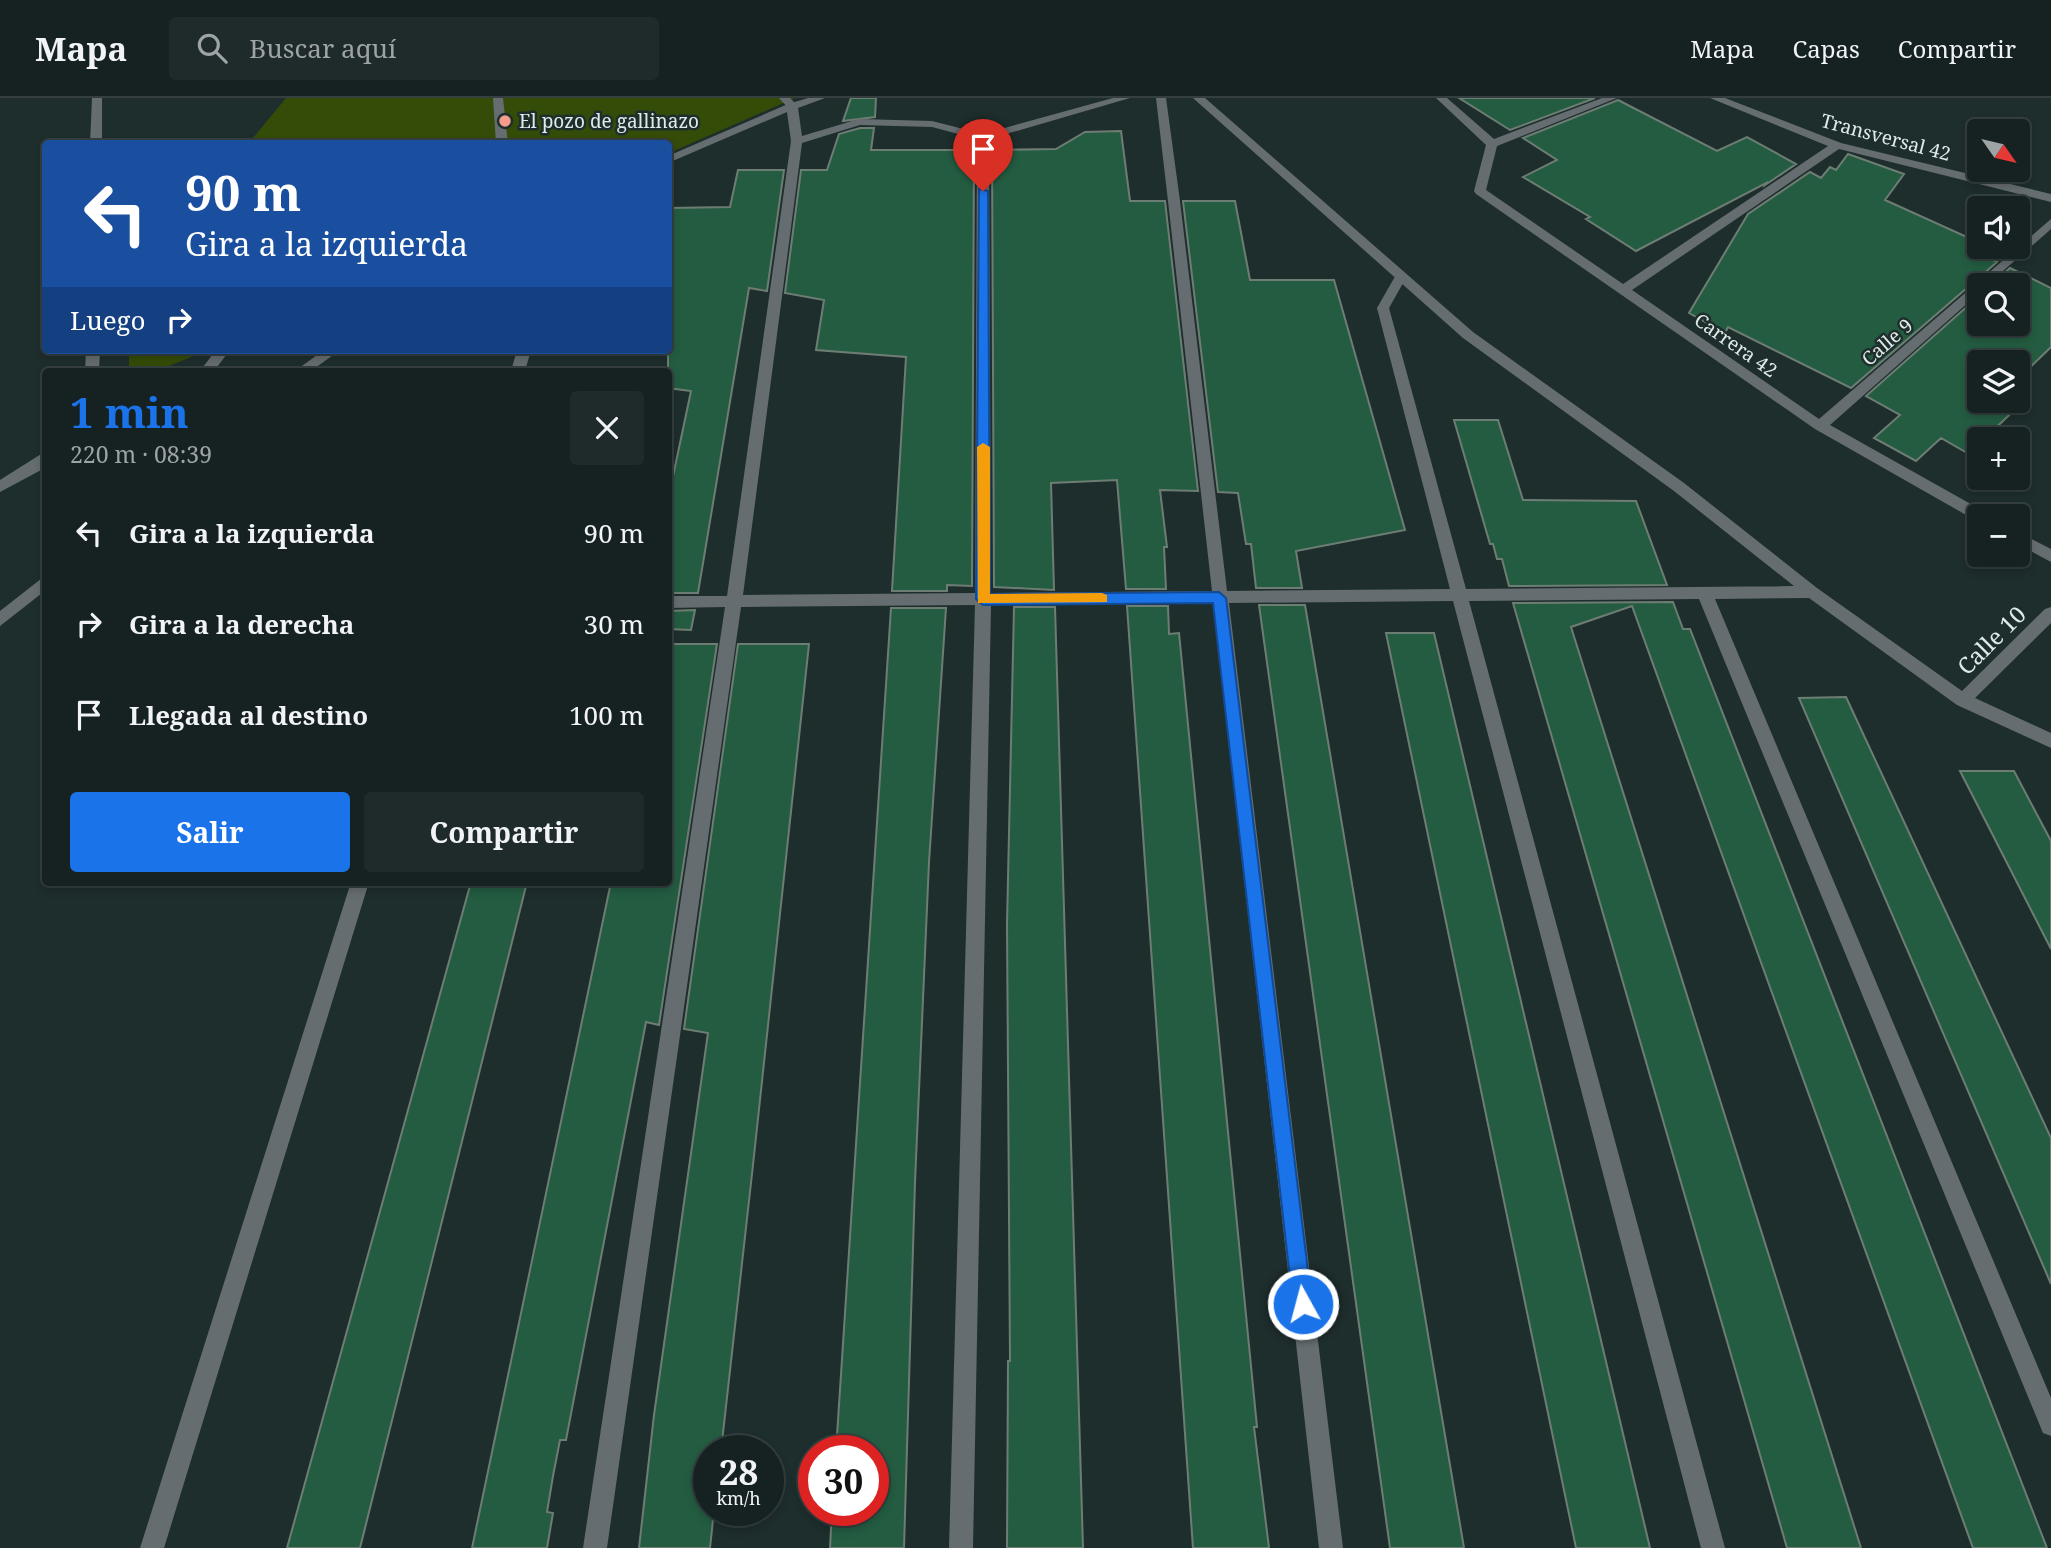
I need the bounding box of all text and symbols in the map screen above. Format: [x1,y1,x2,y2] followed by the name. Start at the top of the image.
[169,17,659,80] search box
[35,26,127,71] text: Mapa
[193,29,231,67] icon: search
[249,30,396,66] text: Buscar aquí
[1690,32,1754,65] text: Mapa
[1792,32,1860,65] text: Capas
[1898,32,2016,65] text: Compartir
[1818,107,1954,167] street label: Transversal 42
[519,108,699,134] place label: El pozo de gallinazo
[497,113,513,129] marker: El pozo de gallinazo
[953,119,1013,191] pin
[1967,119,2030,182] north arrow
[1967,119,2030,567] map controls
[964,130,1002,168] icon: arrive
[185,159,301,225] text: 90 m
[70,168,161,259] icon: left
[1967,196,2030,259] button: sound
[185,222,468,265] text: Gira a la izquierda
[1967,273,2030,336] button: search
[160,301,198,339] icon: right
[70,302,146,338] text: Luego
[1689,307,1783,383] street label: Carrera 42
[1856,313,1918,371] street label: Calle 9
[1967,350,2030,413] button: layers
[70,383,189,440] text: 1 min
[570,391,644,465] button: close
[1967,427,2030,490] button: +
[70,438,212,470] text: 220 m · 08:39
[1967,504,2030,567] button: −
[70,514,108,552] icon: left
[129,515,375,551] text: Gira a la izquierda
[584,515,644,551] text: 90 m
[1950,599,2032,681] street label: Calle 10
[70,605,108,643] icon: right
[129,606,354,642] text: Gira a la derecha
[584,606,644,642] text: 30 m
[70,696,108,734] icon: arrive
[129,697,368,733] text: Llegada al destino
[569,697,644,733] text: 100 m
[70,792,350,872] button: Salir
[364,792,644,872] button: Compartir
[1266,1267,1340,1341] position arrow
[798,1435,889,1526] speed limit sign: 30
[719,1448,758,1495] text: 28
[716,1486,761,1510] text: km/h

